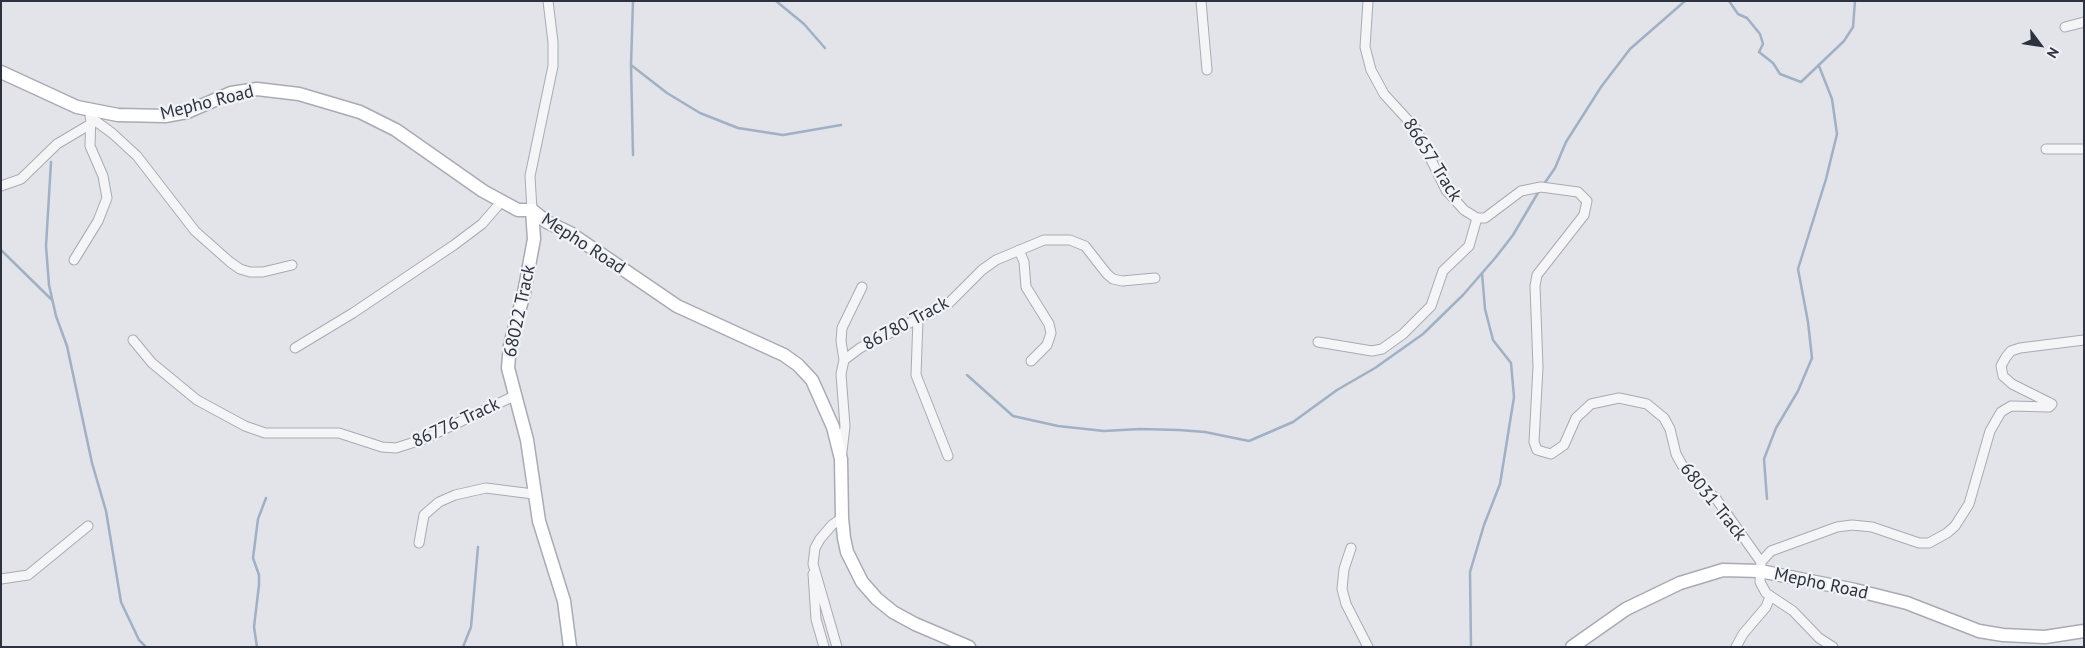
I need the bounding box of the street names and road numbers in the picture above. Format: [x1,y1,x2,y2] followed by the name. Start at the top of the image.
[158,81,256,125] street label: Mepho Road
[1398,115,1466,205] street label: 86657 Track
[537,209,629,279] street label: Mepho Road
[500,263,540,359] street label: 68022 Track
[860,292,952,356] street label: 86780 Track
[409,393,503,453] street label: 86776 Track
[1675,459,1751,545] street label: 68031 Track
[1772,564,1870,604] street label: Mepho Road

